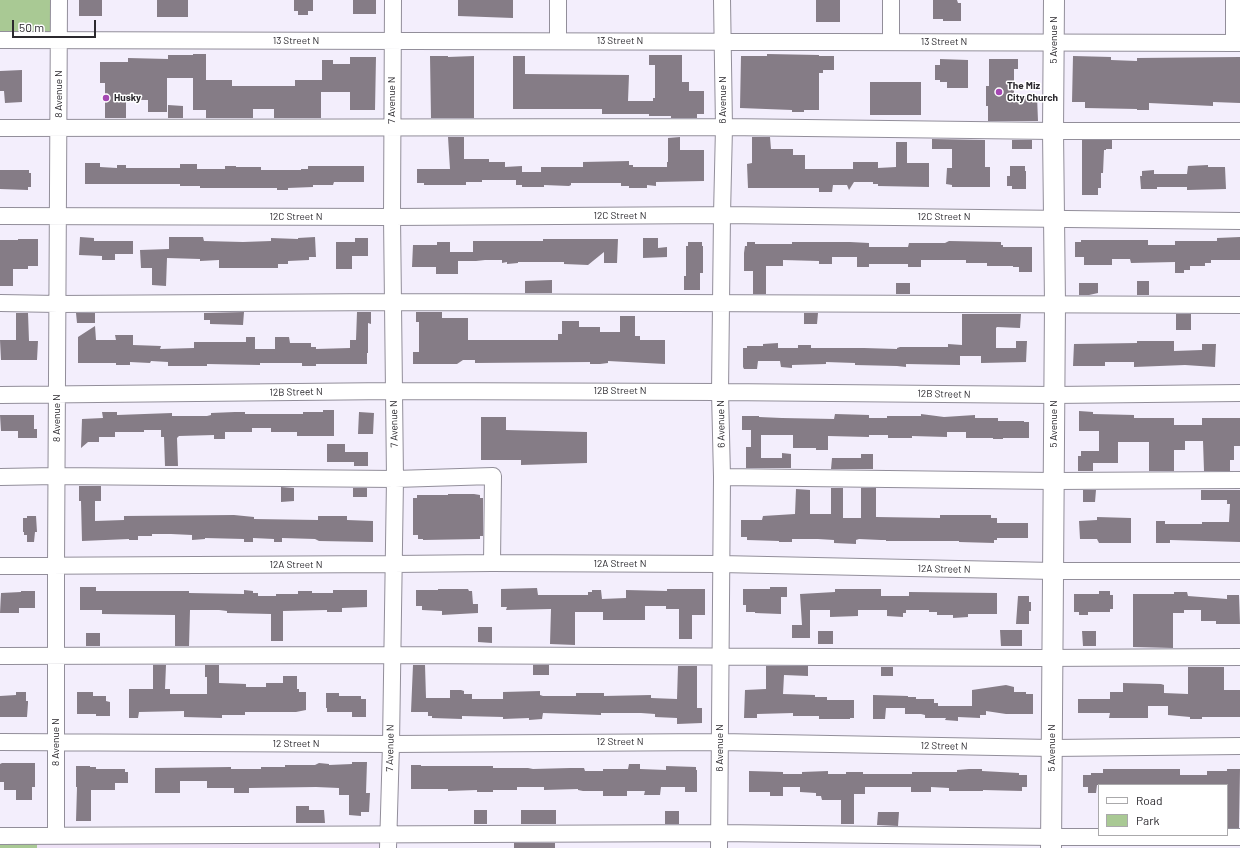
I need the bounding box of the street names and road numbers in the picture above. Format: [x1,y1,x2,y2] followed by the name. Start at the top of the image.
[1048,16,1060,64] street label: 5 Avenue N
[273,35,319,47] street label: 13 Street N
[597,35,643,47] street label: 13 Street N
[921,36,967,48] street label: 13 Street N
[53,70,65,118] street label: 8 Avenue N
[386,76,398,124] street label: 7 Avenue N
[717,76,729,124] street label: 6 Avenue N
[594,210,646,222] street label: 12C Street N
[270,211,322,223] street label: 12C Street N
[918,211,970,223] street label: 12C Street N
[593,385,647,397] street label: 12B Street N
[269,386,323,398] street label: 12B Street N
[917,388,971,400] street label: 12B Street N
[51,394,63,442] street label: 8 Avenue N
[388,400,400,448] street label: 7 Avenue N
[715,400,727,448] street label: 6 Avenue N
[1048,400,1060,448] street label: 5 Avenue N
[594,558,646,570] street label: 12A Street N
[270,559,322,571] street label: 12A Street N
[917,563,971,575] street label: 12A Street N
[50,718,62,766] street label: 8 Avenue N
[384,724,396,772] street label: 7 Avenue N
[714,724,726,772] street label: 6 Avenue N
[1046,724,1058,772] street label: 5 Avenue N
[597,736,643,748] street label: 12 Street N
[273,738,319,750] street label: 12 Street N
[920,740,968,752] street label: 12 Street N

